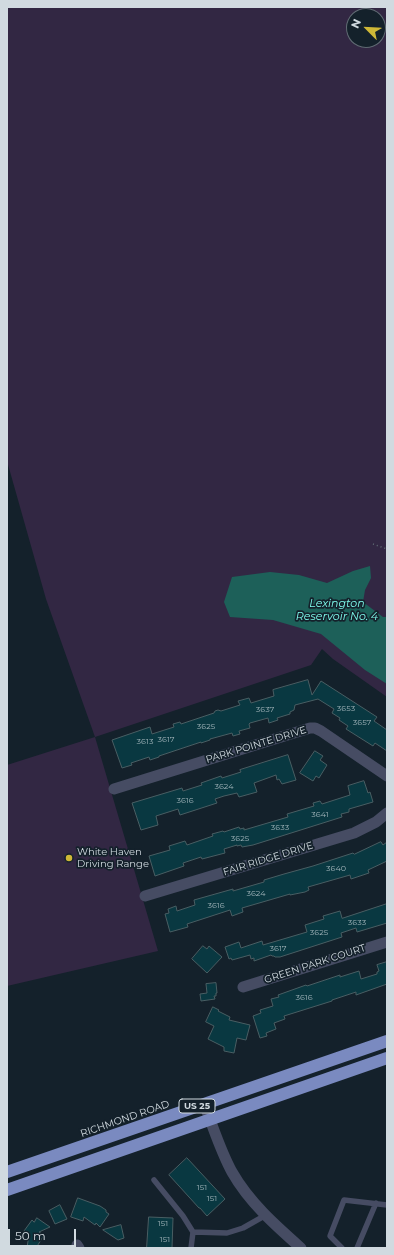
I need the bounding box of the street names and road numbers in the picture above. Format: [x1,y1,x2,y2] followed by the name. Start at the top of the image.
[204,724,308,766] street label: PARK POINTE DRIVE
[222,840,314,878] street label: FAIR RIDGE DRIVE
[263,942,367,986] street label: GREEN PARK COURT
[79,1098,171,1140] street label: RICHMOND ROAD
[179,1099,215,1113] road number: US 25

